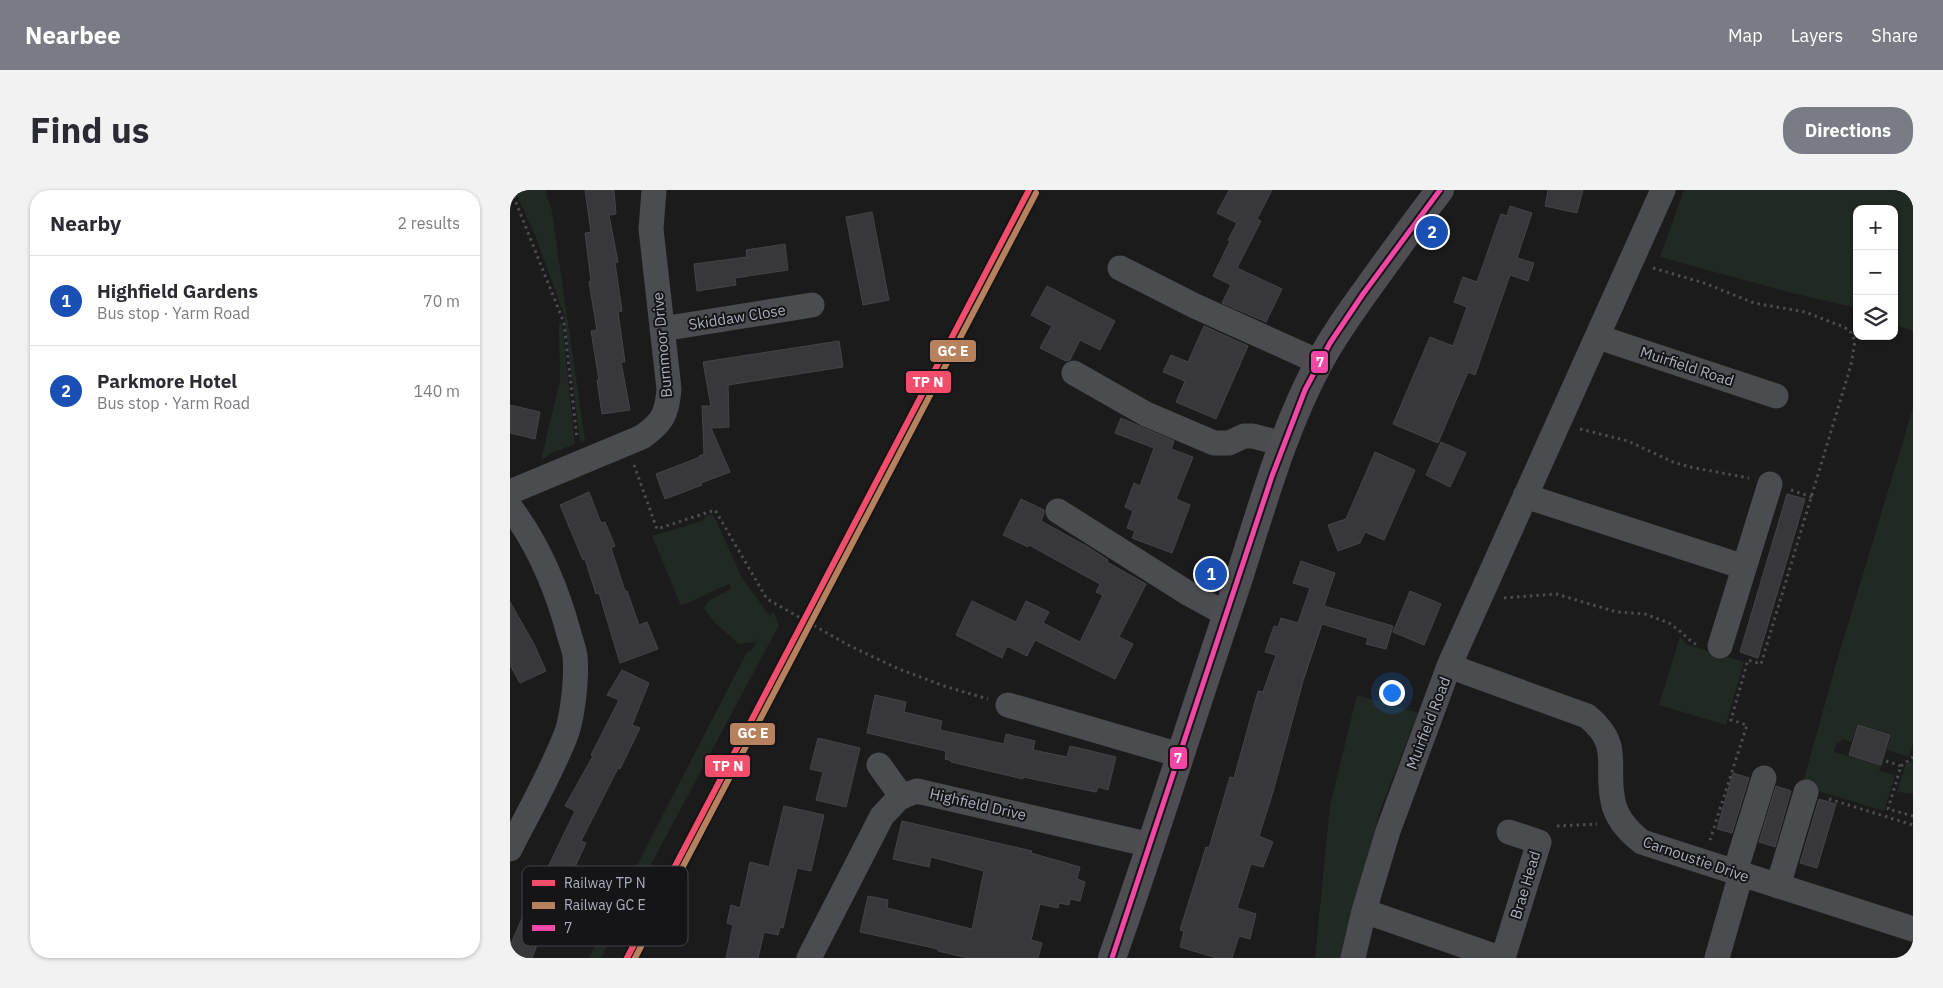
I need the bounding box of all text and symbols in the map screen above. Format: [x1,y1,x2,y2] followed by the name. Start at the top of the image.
[25,19,121,51] text: Nearbee
[1728,24,1763,47] text: Map
[1791,24,1843,47] text: Layers
[1871,24,1918,47] text: Share
[30,107,149,153] text: Find us
[1783,107,1913,154] button: Directions
[1853,205,1898,340] map controls
[1853,205,1898,250] button: +
[50,209,121,237] text: Nearby
[397,213,460,233] text: 2 results
[1416,213,1448,251] pin: 2
[1853,250,1898,295] button: −
[97,279,258,303] text: Highfield Gardens
[61,291,71,311] text: 1
[423,291,460,311] text: 70 m
[648,291,676,399] street label: Burnmoor Drive
[1853,295,1898,340] button: layers
[687,300,787,334] street label: Skiddaw Close
[97,303,250,323] text: Bus stop · Yarm Road
[929,339,977,363] line badge: GC E
[938,342,968,360] text: GC E
[1638,342,1736,390] street label: Muirfield Road
[1310,350,1329,374] line badge: 7
[1316,353,1324,371] text: 7
[97,369,237,393] text: Parkmore Hotel
[905,370,952,394] line badge: TP N
[913,373,943,391] text: TP N
[61,381,71,401] text: 2
[413,381,460,401] text: 140 m
[97,393,250,413] text: Bus stop · Yarm Road
[1195,555,1227,593] pin: 1
[1402,674,1454,772] street label: Muirfield Road
[1379,680,1405,706] your location
[729,722,776,746] line badge: GC E
[738,724,768,742] text: GC E
[1169,746,1188,770] line badge: 7
[1174,749,1182,767] text: 7
[704,754,751,778] line badge: TP N
[713,757,743,775] text: TP N
[928,784,1028,824] street label: Highfield Drive
[1640,832,1752,886] street label: Carnoustie Drive
[1506,848,1544,922] street label: Brae Head
[522,866,688,946] legend
[564,874,646,892] text: Railway TP N
[564,896,646,914] text: Railway GC E
[564,919,572,937] text: 7

